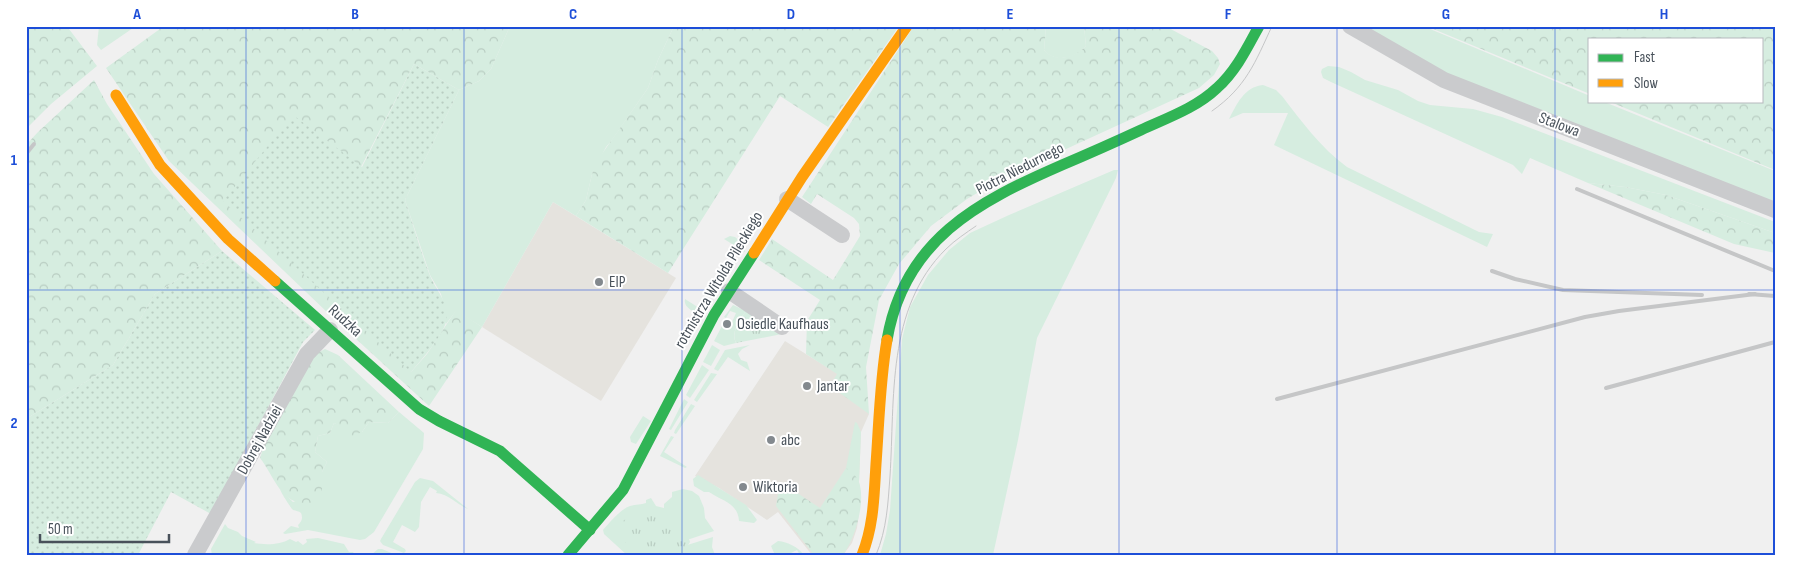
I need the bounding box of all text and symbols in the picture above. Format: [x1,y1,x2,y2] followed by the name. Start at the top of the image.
[132,5,141,24] text: A
[351,5,359,24] text: B
[569,5,577,24] text: C
[787,5,795,24] text: D
[1007,5,1014,24] text: E
[1225,5,1232,24] text: F
[1442,5,1450,24] text: G
[1660,5,1668,24] text: H
[1588,38,1764,102] legend
[1634,48,1656,67] text: Fast
[1634,74,1658,93] text: Slow
[1536,109,1582,141] street label: Stalowa
[973,139,1067,199] street label: Piotra Niedurnego
[11,151,18,170] text: 1
[671,208,767,352] street label: rotmistrza Witolda Pileckiego
[609,273,626,292] place label: EIP
[593,276,605,288] marker: EIP
[324,301,366,341] street label: Rudzka
[737,315,829,334] place label: Osiedle Kaufhaus
[721,318,733,330] marker: Osiedle Kaufhaus
[816,377,849,396] place label: Jantar
[801,380,813,392] marker: Jantar
[233,402,287,478] street label: Dobrej Nadziei
[10,414,18,433] text: 2
[781,431,800,450] place label: abc
[765,434,777,446] marker: abc
[753,478,798,497] place label: Wiktoria
[737,481,749,493] marker: Wiktoria
[40,511,169,543] scale bar
[48,520,73,539] text: 50 m

